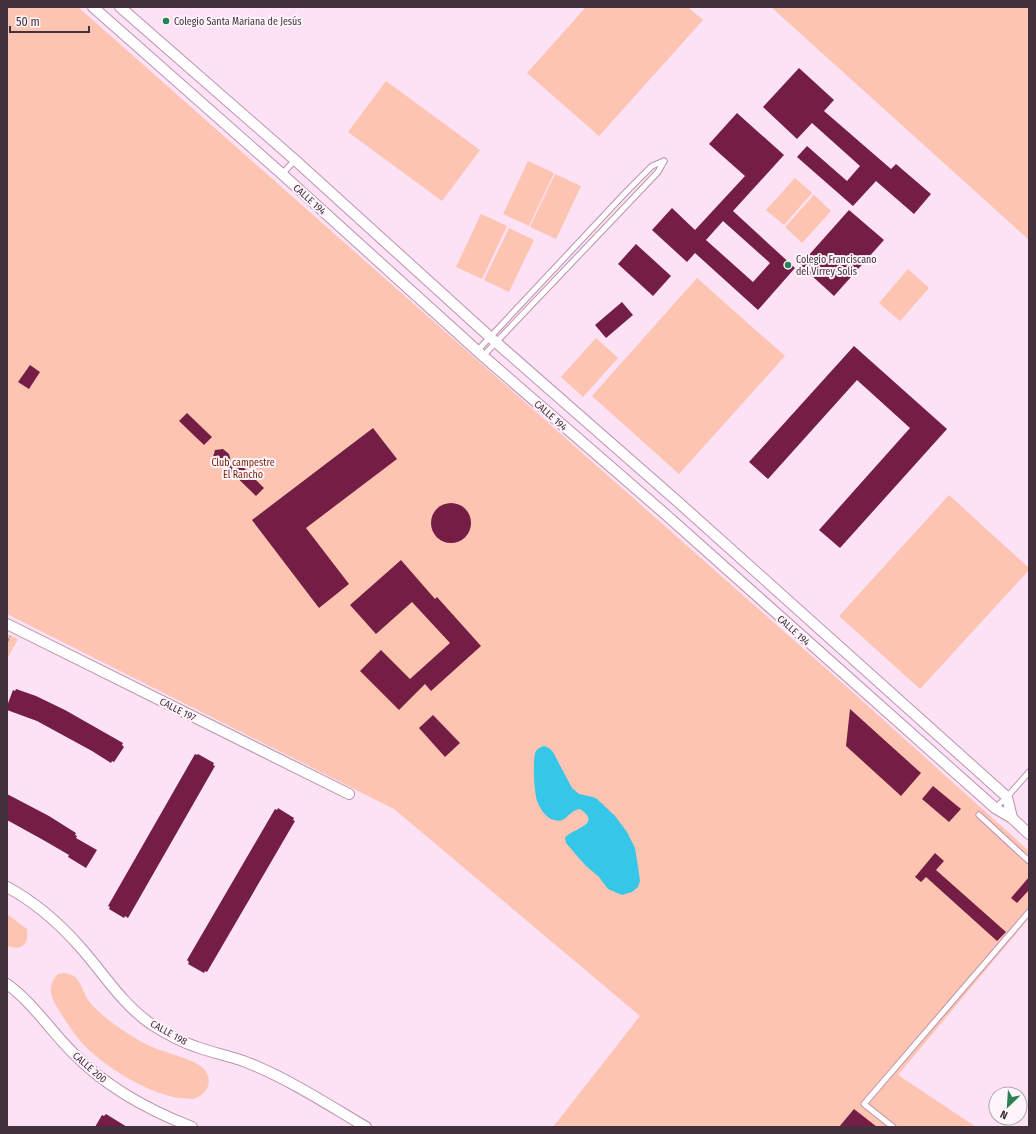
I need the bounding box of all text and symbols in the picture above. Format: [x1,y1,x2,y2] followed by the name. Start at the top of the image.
[10,8,89,34] scale bar
[16,15,40,29] text: 50 m
[174,15,302,28] place label: Colegio Santa Mariana de Jesús
[161,16,171,26] marker: Colegio Santa Mariana de Jesús
[291,182,328,218] street label: CALLE 194
[796,254,877,278] place label: Colegio Franciscano del Virrey Solis
[783,260,793,270] marker: Colegio Franciscano del Virrey Solis
[531,398,569,433] street label: CALLE 194
[211,457,275,481] park label: Club campestre El Rancho
[775,613,812,649] street label: CALLE 194
[157,696,198,724] street label: CALLE 197
[148,1018,189,1048] street label: CALLE 198
[70,1050,109,1086] street label: CALLE 200
[988,1086,1028,1126] north arrow
[998,1107,1010,1122] text: N

